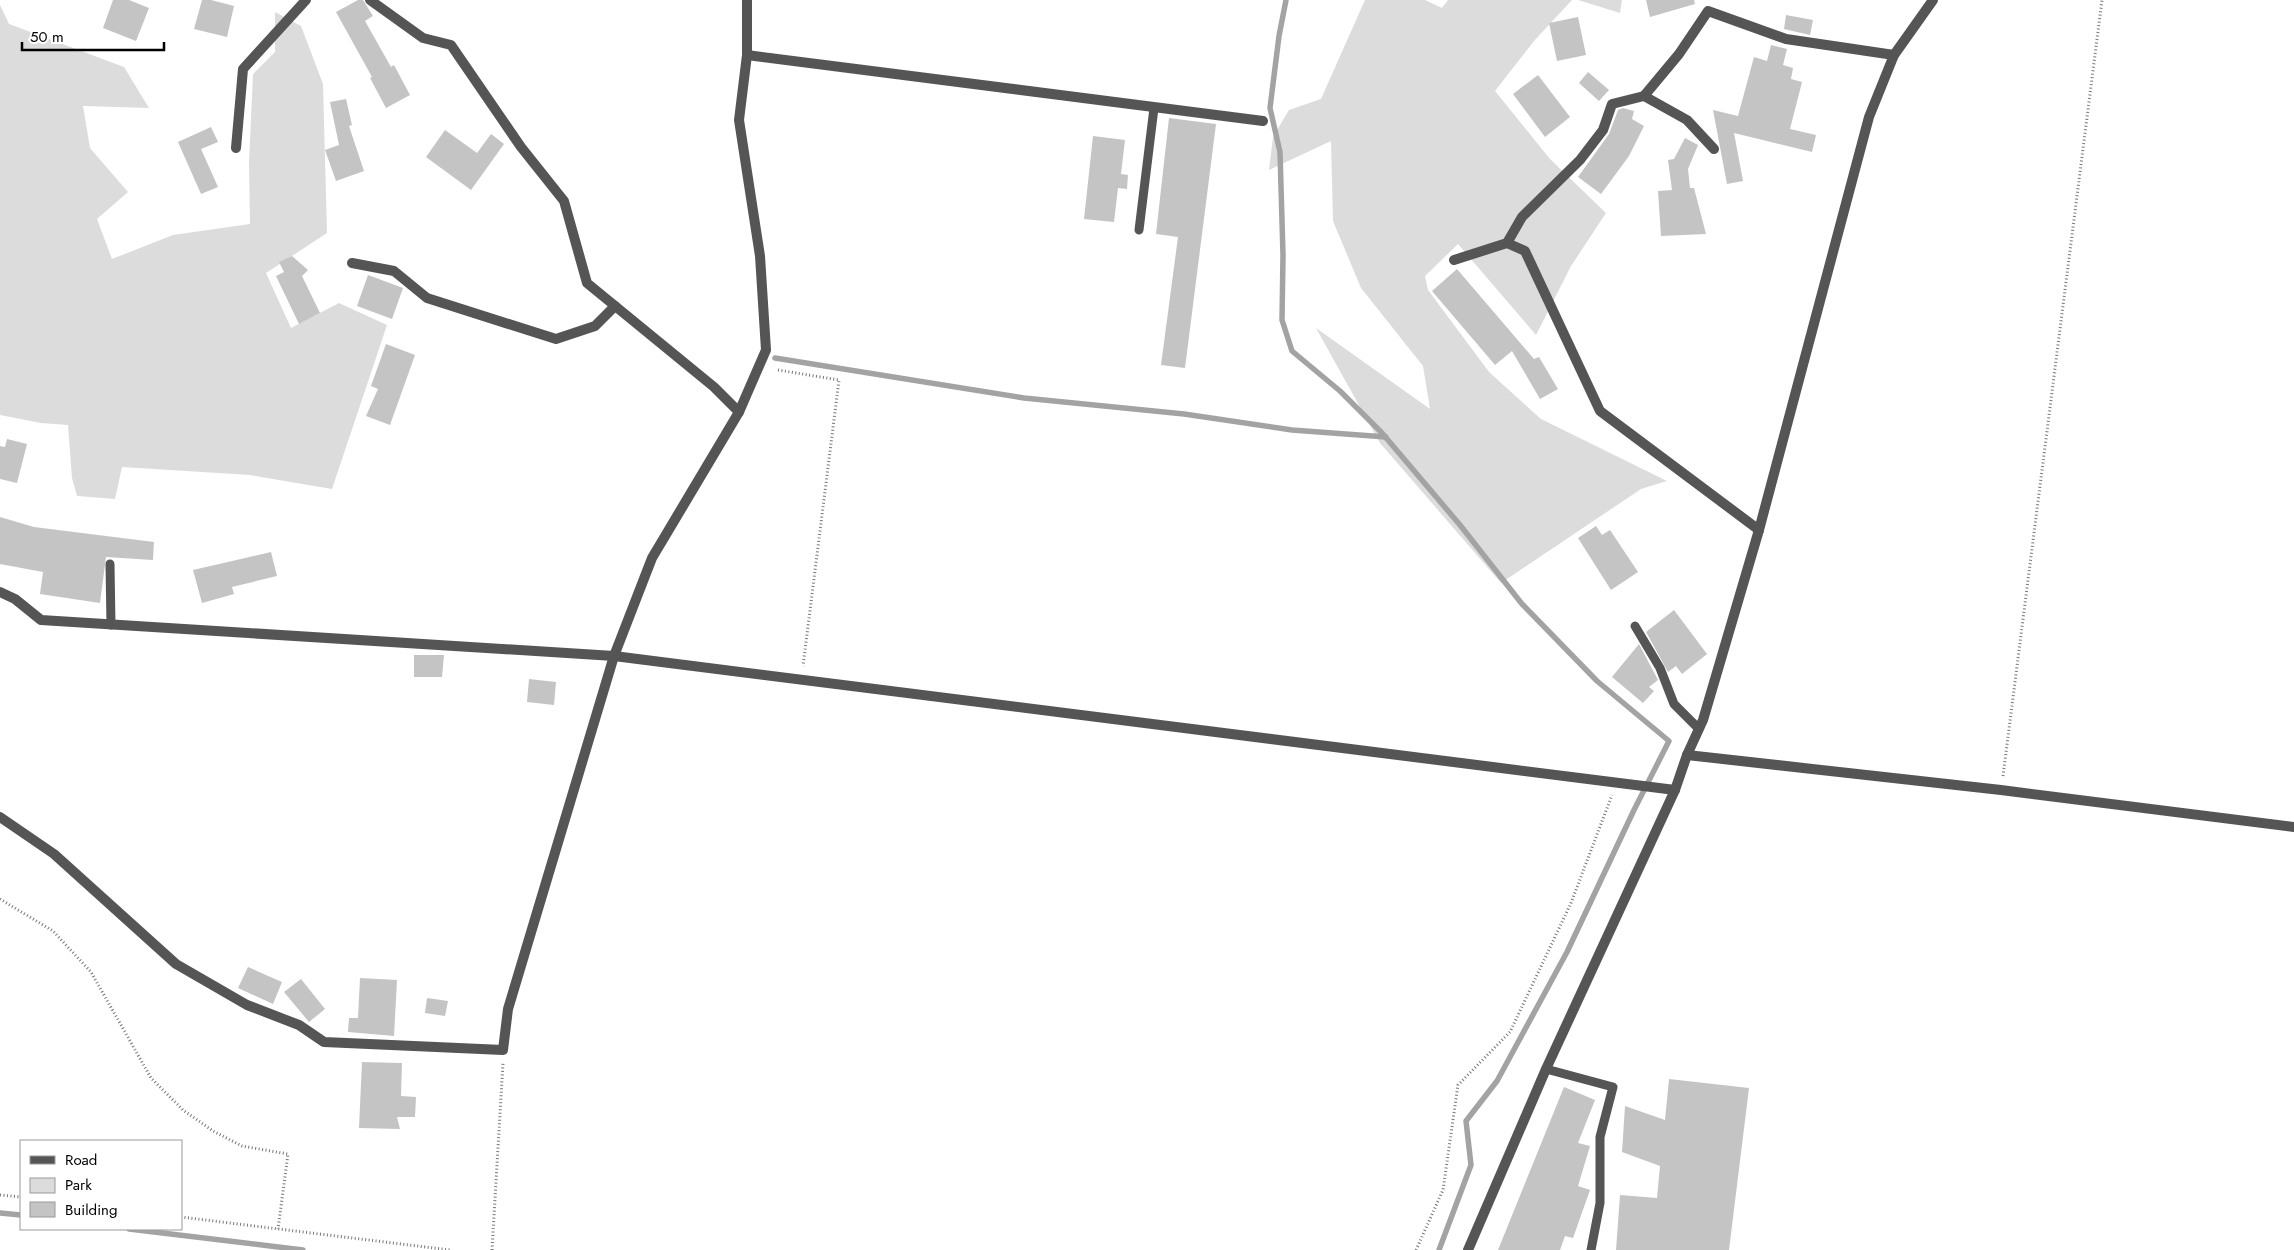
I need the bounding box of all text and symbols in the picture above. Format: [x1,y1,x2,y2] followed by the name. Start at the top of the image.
[22,20,165,52] scale bar
[30,26,64,48] text: 50 m
[20,1140,182,1230] legend
[65,1149,97,1171] text: Road
[65,1174,92,1196] text: Park
[65,1199,117,1221] text: Building

